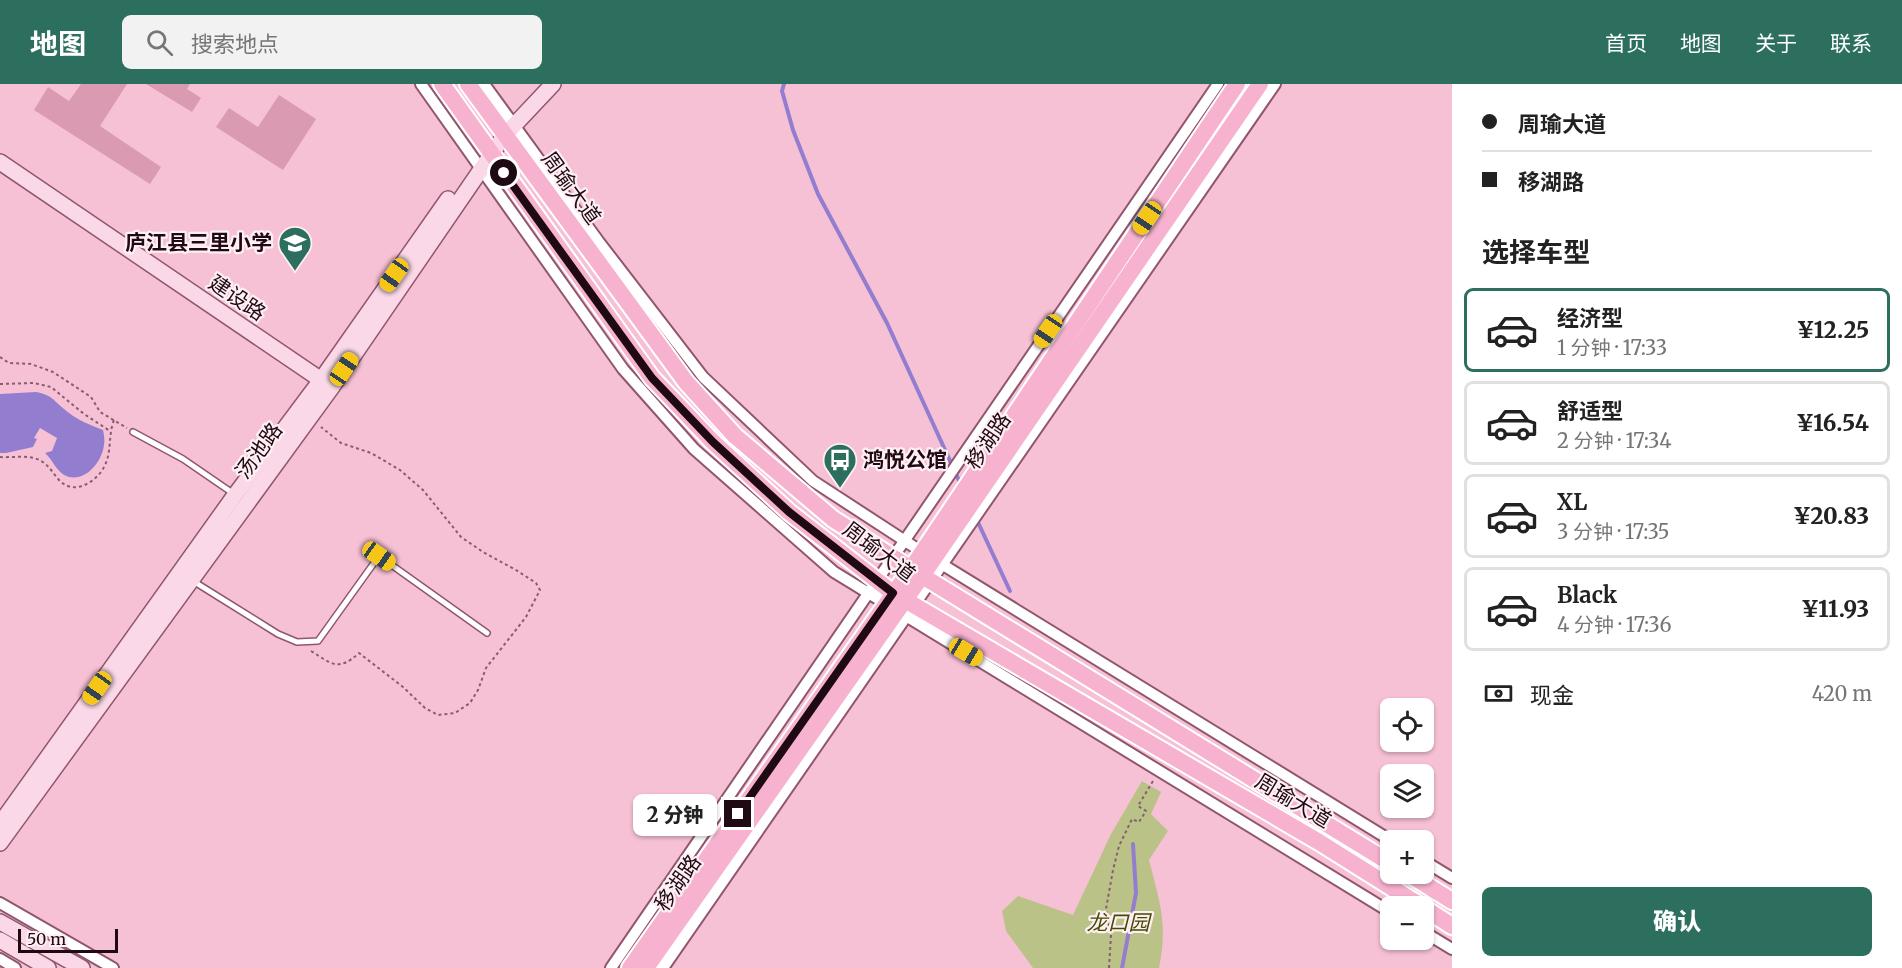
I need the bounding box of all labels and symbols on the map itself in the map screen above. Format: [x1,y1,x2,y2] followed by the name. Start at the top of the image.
[536,146,607,230] street label: 周瑜大道
[490,159,517,186] route start
[1129,198,1165,238] car
[277,225,313,272] school or university icon: 庐江县三里小学
[125,229,272,256] place label: 庐江县三里小学
[376,255,412,295] car
[204,269,271,326] street label: 建设路
[1030,311,1066,351] car
[326,349,362,389] car
[959,407,1016,474] street label: 移湖路
[229,417,288,484] street label: 汤池路
[822,442,858,489] bus stop icon: 鸿悦公馆
[863,446,947,473] place label: 鸿悦公馆
[838,516,921,588] street label: 周瑜大道
[359,538,399,574] car
[946,635,986,669] car
[79,668,115,708] car
[1250,767,1336,834] street label: 周瑜大道
[633,793,717,835] callout: 2 分钟
[724,800,751,827] route end
[648,849,707,916] street label: 移湖路
[1087,909,1152,936] park label: 龙口园
[18,926,118,954] scale bar

